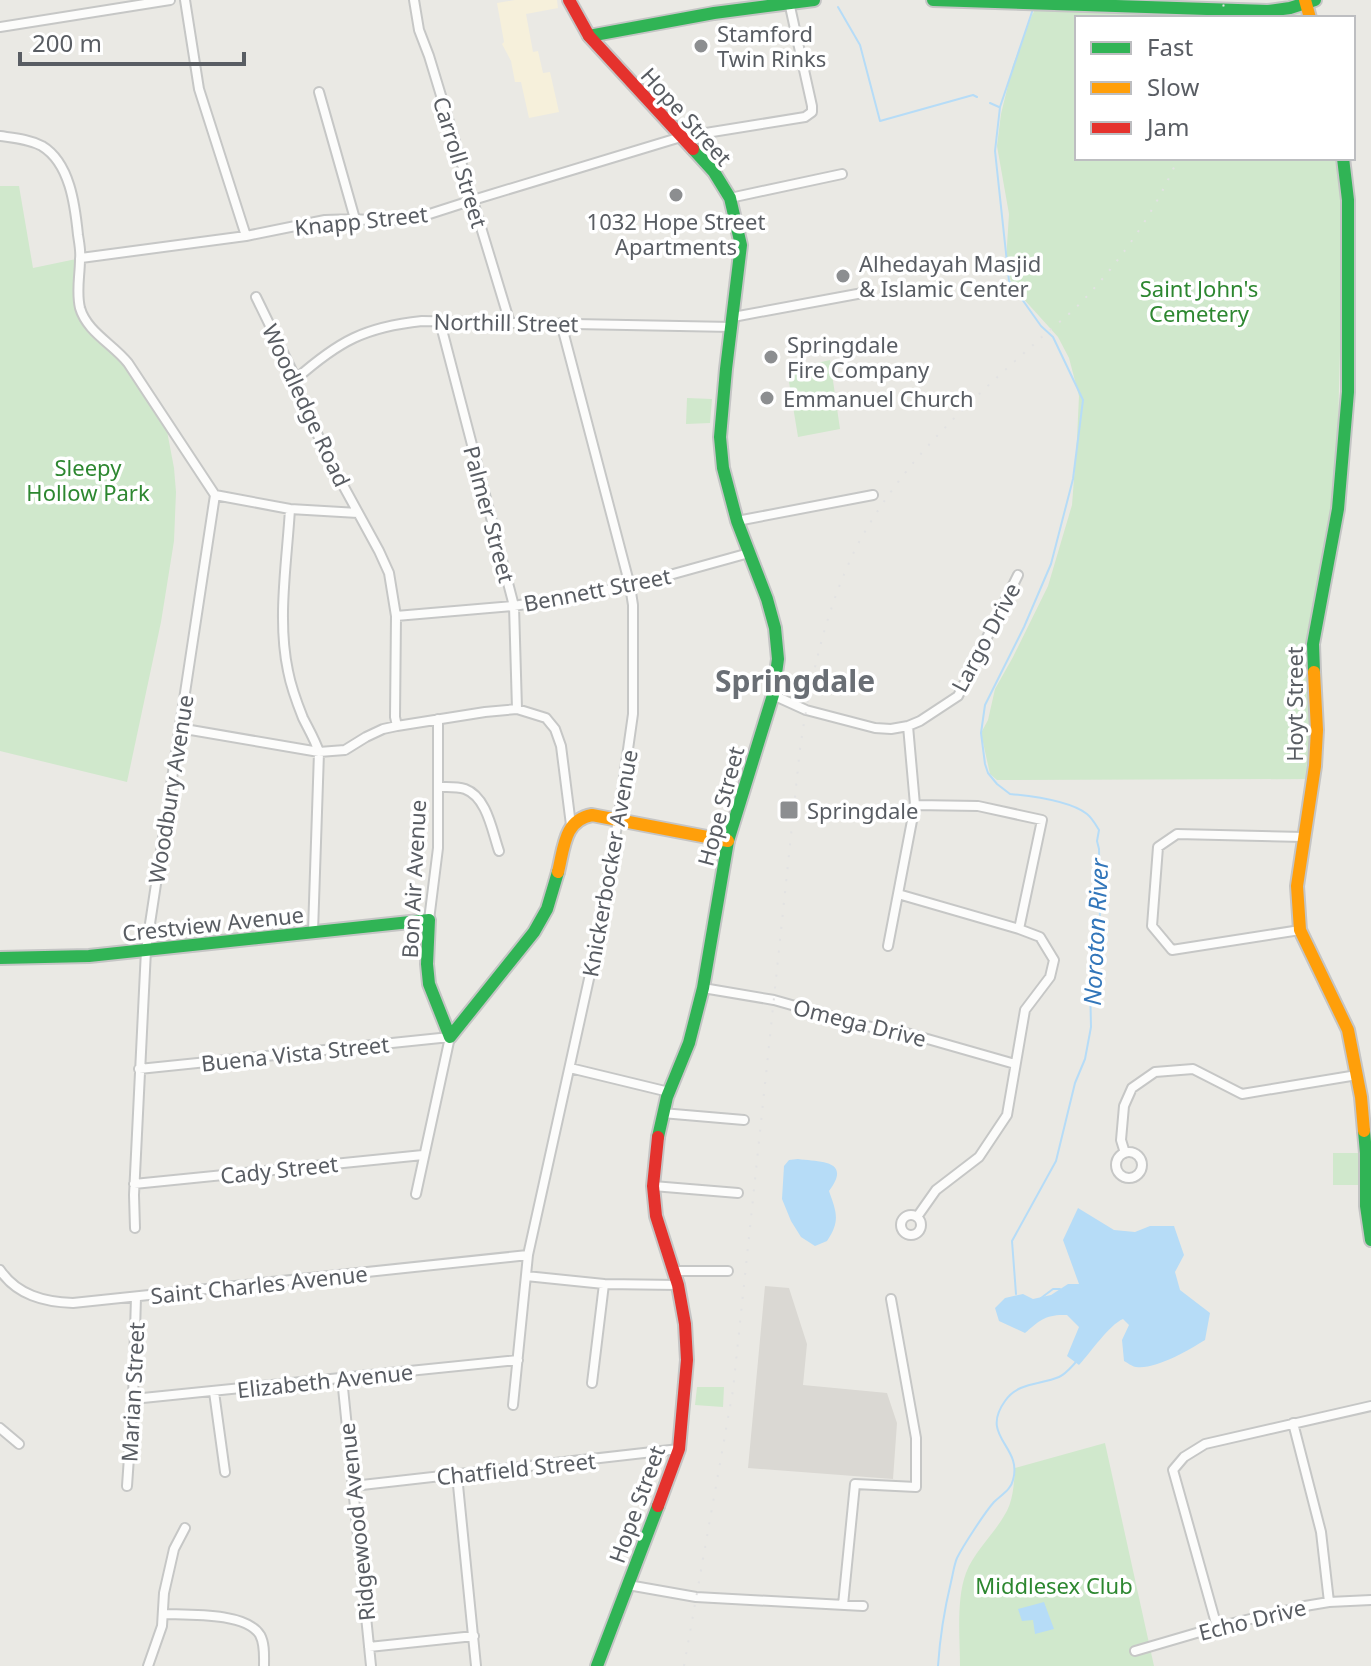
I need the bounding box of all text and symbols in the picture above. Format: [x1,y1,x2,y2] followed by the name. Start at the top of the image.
[20,16,244,66] scale bar
[1075,16,1355,160] legend
[717,18,826,73] place label: Stamford Twin Rinks
[32,26,102,59] text: 200 m
[1147,30,1193,63] text: Fast
[692,37,710,55] marker: Stamford Twin Rinks
[635,60,739,172] street label: Hope Street
[1147,70,1199,103] text: Slow
[427,93,495,231] street label: Carroll Street
[1145,110,1189,143] text: Jam
[667,186,685,204] marker: 1032 Hope Street Apartments
[293,198,429,242] street label: Knapp Street
[587,206,765,261] place label: 1032 Hope Street Apartments
[859,248,1041,303] place label: Alhedayah Masjid & Islamic Center
[834,267,852,285] marker: Alhedayah Masjid & Islamic Center
[1140,273,1258,328] park label: Saint John's Cemetery
[433,306,579,338] street label: Northill Street
[256,319,358,491] street label: Woodledge Road
[787,329,930,384] place label: Springdale Fire Company
[762,348,780,366] marker: Springdale Fire Company
[783,383,974,413] place label: Emmanuel Church
[758,389,776,407] marker: Emmanuel Church
[457,442,523,586] street label: Palmer Street
[26,452,150,507] park label: Sleepy Hollow Park
[521,560,673,618] street label: Bennett Street
[944,577,1026,697] street label: Largo Drive
[1279,646,1309,762] street label: Hoyt Street
[715,660,875,701] district label: Springdale
[140,693,200,885] street label: Woodbury Avenue
[690,743,750,869] street label: Hope Street
[574,747,644,979] street label: Knickerbocker Avenue
[807,795,918,825] place label: Springdale
[394,799,432,959] street label: Bon Air Avenue
[778,799,800,821] marker: Springdale
[1075,856,1115,1006] water label: Noroton River
[121,899,305,947] street label: Crestview Avenue
[790,991,930,1053] street label: Omega Drive
[200,1028,391,1078] street label: Buena Vista Street
[219,1148,339,1190] street label: Cady Street
[149,1258,369,1310] street label: Saint Charles Avenue
[113,1321,151,1463] street label: Marian Street
[236,1356,414,1404] street label: Elizabeth Avenue
[331,1422,381,1622] street label: Ridgewood Avenue
[601,1441,671,1567] street label: Hope Street
[435,1445,597,1491] street label: Chatfield Street
[975,1570,1133,1600] park label: Middlesex Club
[1195,1591,1309,1647] street label: Echo Drive

